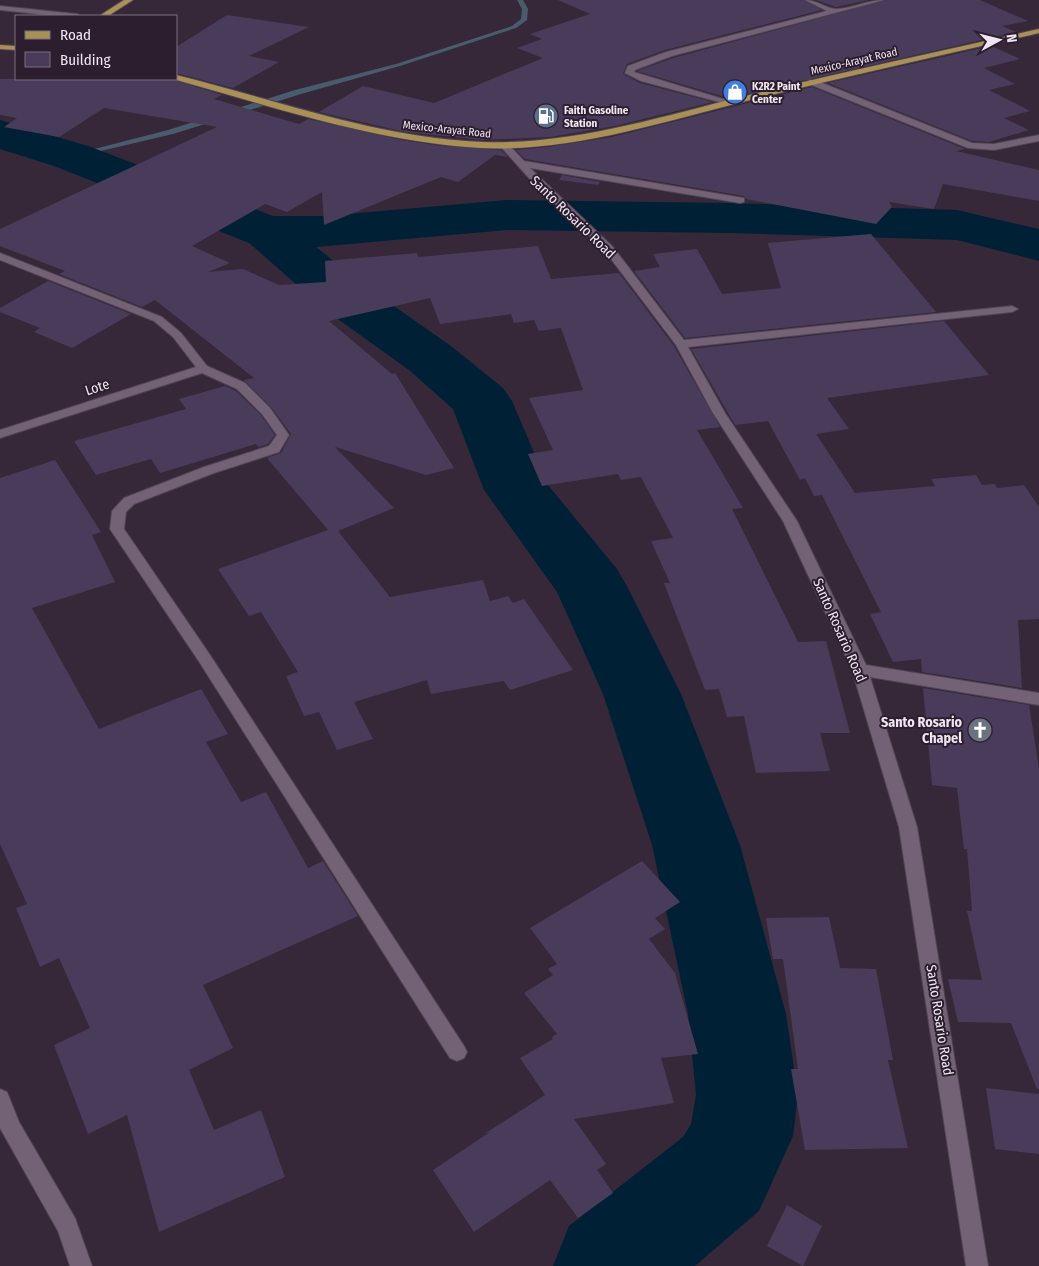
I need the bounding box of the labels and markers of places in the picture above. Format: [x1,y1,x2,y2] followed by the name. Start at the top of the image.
[722,79,748,105] shop icon: K2R2 Paint Center
[752,80,801,106] place label: K2R2 Paint Center
[533,103,559,129] fuel station icon: Faith Gasoline Station
[564,104,629,130] place label: Faith Gasoline Station
[881,714,963,747] place label: Santo Rosario Chapel
[967,717,993,743] church icon: Santo Rosario Chapel

